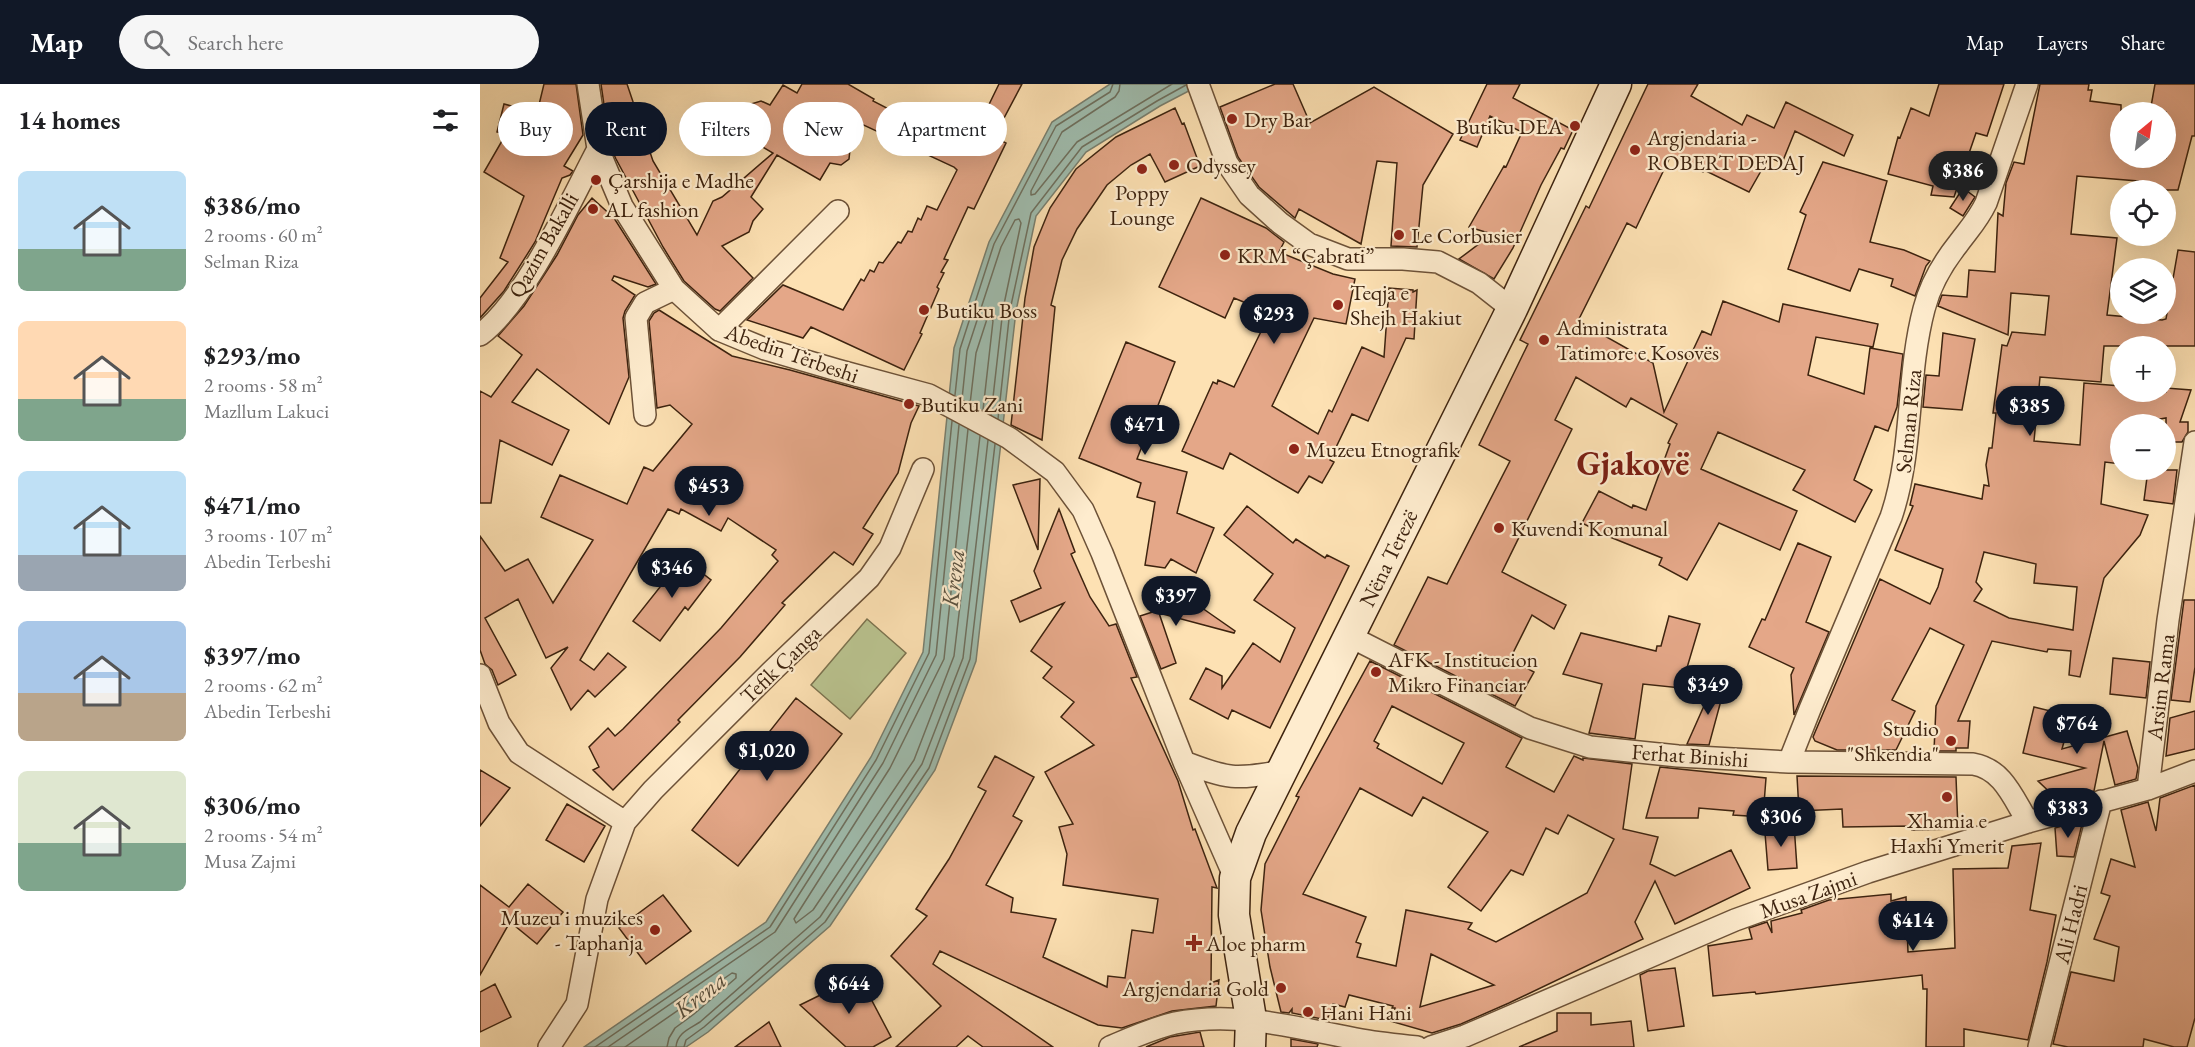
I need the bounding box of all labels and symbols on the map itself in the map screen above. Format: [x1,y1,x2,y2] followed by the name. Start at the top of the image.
[2110,102,2176,168] north arrow
[1244,105,1312,134] place label: Dry Bar
[1225,112,1239,126] marker: Dry Bar
[1456,112,1564,141] place label: Butiku DEA
[1568,119,1582,133] marker: Butiku DEA
[1646,123,1805,177] place label: Argjendaria - ROBERT DEDAJ
[1628,143,1642,157] marker: Argjendaria - ROBERT DEDAJ
[1186,151,1256,180] place label: Odyssey
[1927,151,1999,202] pin: $386
[1167,158,1181,172] marker: Odyssey
[1135,162,1149,176] marker: Poppy Lounge
[608,166,754,195] place label: Çarshija e Madhe
[589,173,603,187] marker: Çarshija e Madhe
[1109,178,1175,232] place label: Poppy Lounge
[502,187,585,303] street label: Qazim Bakalli
[604,195,699,224] place label: AL fashion
[586,202,600,216] marker: AL fashion
[1411,221,1523,250] place label: Le Corbusier
[1392,228,1406,242] marker: Le Corbusier
[1237,241,1374,270] place label: KRM “Çabrati”
[1218,248,1232,262] marker: KRM “Çabrati”
[1350,278,1462,332] place label: Teqja e Shejh Hakiut
[1238,294,1310,345] pin: $293
[936,296,1037,325] place label: Butiku Boss
[1331,298,1345,312] marker: Teqja e Shejh Hakiut
[917,303,931,317] marker: Butiku Boss
[1555,313,1719,367] place label: Administrata Tatimore e Kosovës
[720,317,863,390] street label: Abedin Tërbeshi
[1537,333,1551,347] marker: Administrata Tatimore e Kosovës
[1889,368,1928,474] street label: Selman Riza
[1994,386,2066,437] pin: $385
[921,390,1023,419] place label: Butiku Zani
[902,397,916,411] marker: Butiku Zani
[1109,405,1181,456] pin: $471
[1306,435,1460,464] place label: Muzeu Etnografik
[1577,441,1689,485] district label: Gjakovë
[1287,442,1301,456] marker: Muzeu Etnografik
[673,466,745,517] pin: $453
[1352,504,1425,612] street label: Nëna Terezë
[1511,514,1668,543] place label: Kuvendi Komunal
[1492,521,1506,535] marker: Kuvendi Komunal
[933,547,971,610] water label: Krena
[636,548,708,599] pin: $346
[1140,576,1212,627] pin: $397
[734,619,827,710] street label: Tefik Çanga
[2139,632,2181,743] street label: Arsim Rama
[1387,645,1539,699] place label: AFK - Institucion Mikro Financiar
[1369,665,1383,679] marker: AFK - Institucion Mikro Financiar
[1672,665,1744,716] pin: $349
[2041,704,2113,755] pin: $764
[1847,714,1939,768] place label: Studio "Shkendia"
[718,731,816,782] pin: $1,020
[1944,734,1958,748] marker: Studio "Shkendia"
[1631,737,1749,774] street label: Ferhat Binishi
[2032,788,2104,839] pin: $383
[1940,790,1954,804] marker: Xhamia e Haxhi Ymerit
[1745,797,1817,848] pin: $306
[1890,806,2004,860] place label: Xhamia e Haxhi Ymerit
[1756,864,1861,925] street label: Musa Zajmi
[2046,881,2094,968] street label: Ali Hadri
[1877,901,1949,952] pin: $414
[501,903,643,957] place label: Muzeu i muzikes - Taphanja
[648,923,662,937] marker: Muzeu i muzikes - Taphanja
[1205,929,1306,958] place label: Aloe pharm
[1187,936,1201,950] marker: Aloe pharm
[666,964,732,1025] water label: Krena
[813,964,885,1015] pin: $644
[1121,974,1270,1003] place label: Argjendaria Gold
[1274,981,1288,995] marker: Argjendaria Gold
[1320,998,1412,1027] place label: Hani Hani
[1301,1005,1315,1019] marker: Hani Hani

